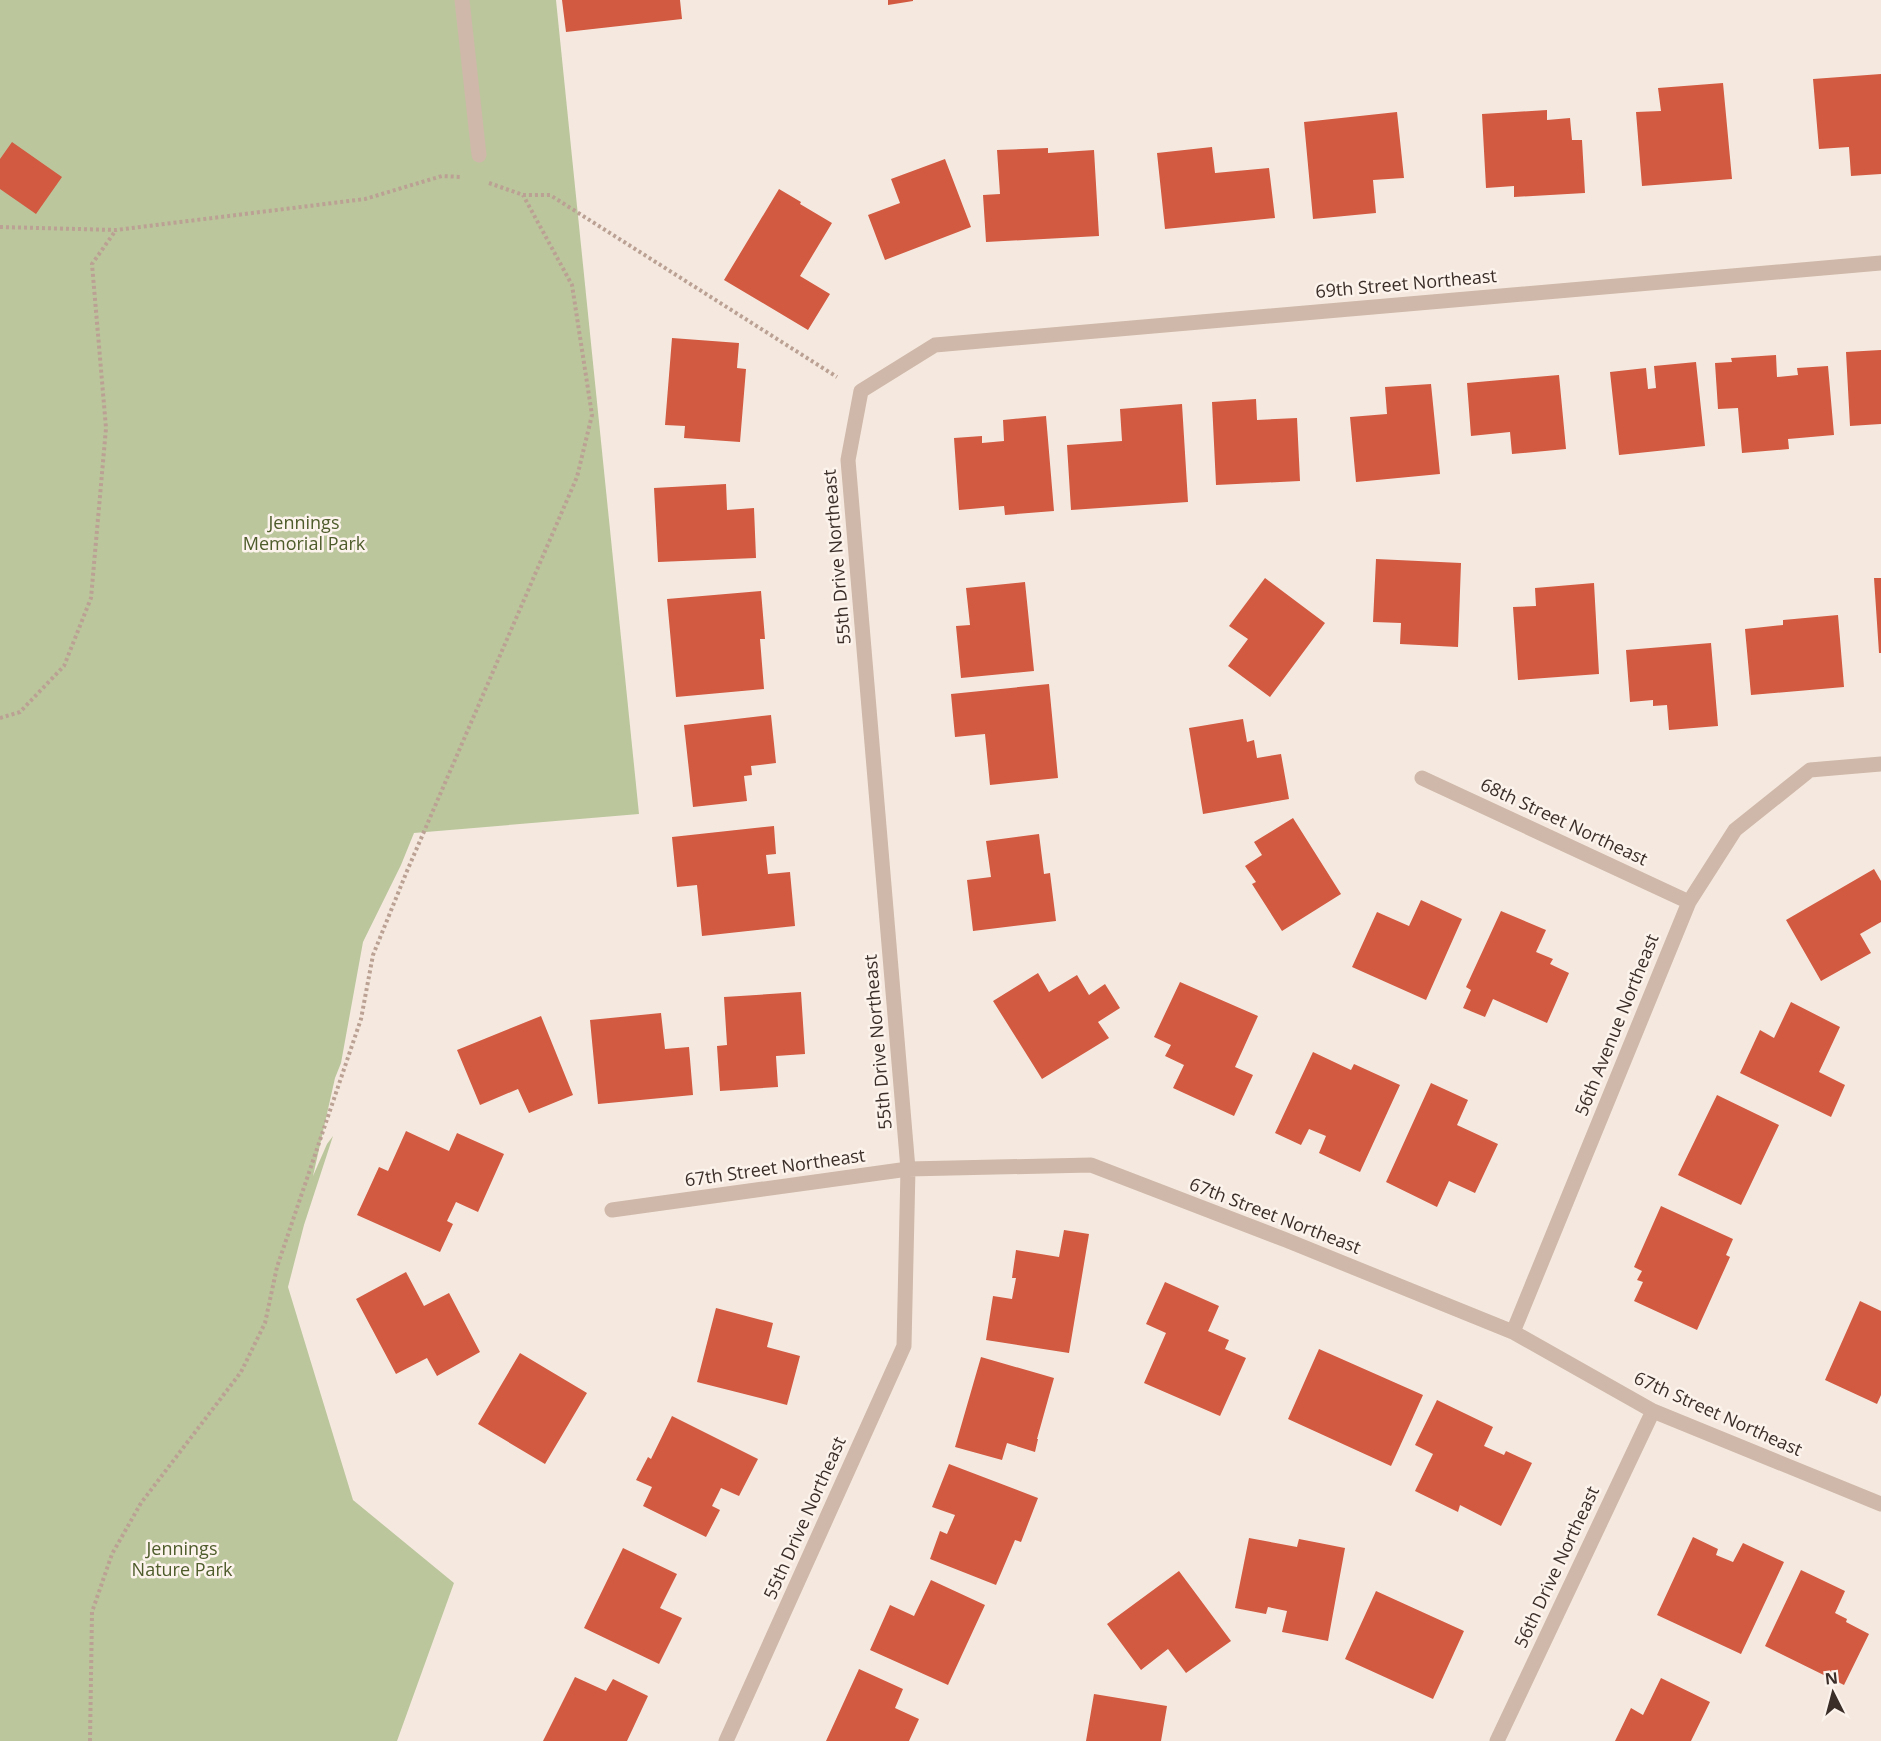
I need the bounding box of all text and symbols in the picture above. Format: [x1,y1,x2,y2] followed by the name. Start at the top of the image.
[1314,263,1498,303] street label: 69th Street Northeast
[816,469,856,646] street label: 55th Drive Northeast
[243,510,366,555] park label: Jennings Memorial Park
[1477,772,1652,870] street label: 68th Street Northeast
[1569,930,1664,1119] street label: 56th Avenue Northeast
[857,954,897,1131] street label: 55th Drive Northeast
[683,1142,867,1192] street label: 67th Street Northeast
[1186,1171,1365,1259] street label: 67th Street Northeast
[1630,1365,1806,1461] street label: 67th Street Northeast
[757,1432,851,1603] street label: 55th Drive Northeast
[1508,1482,1604,1651] street label: 56th Drive Northeast
[132,1536,233,1581] park label: Jennings Nature Park
[1803,1663,1863,1723] north arrow
[1824,1666,1839,1690] text: N

